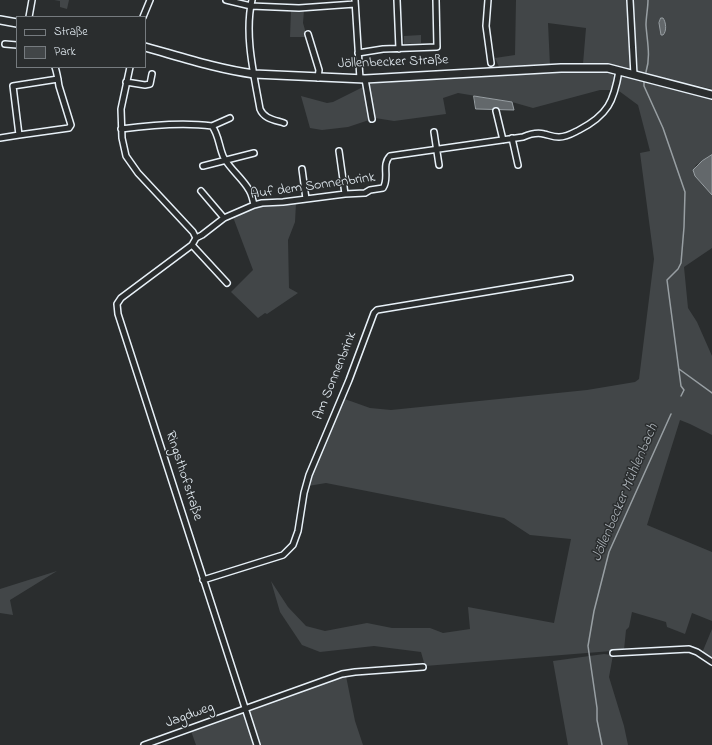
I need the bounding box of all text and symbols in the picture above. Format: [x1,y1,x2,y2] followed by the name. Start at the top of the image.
[16,16,146,68] legend
[54,23,88,41] text: Straße
[54,43,76,61] text: Park
[337,53,449,73] street label: Jöllenbecker Straße
[250,170,376,204] street label: Auf dem Sonnenbrink
[311,329,361,423] street label: Am Sonnenbrink
[589,421,663,565] water label: Jöllenbecker Mühlenbach
[161,429,205,523] street label: Ringsthofstraße
[163,700,217,732] street label: Jagdweg

